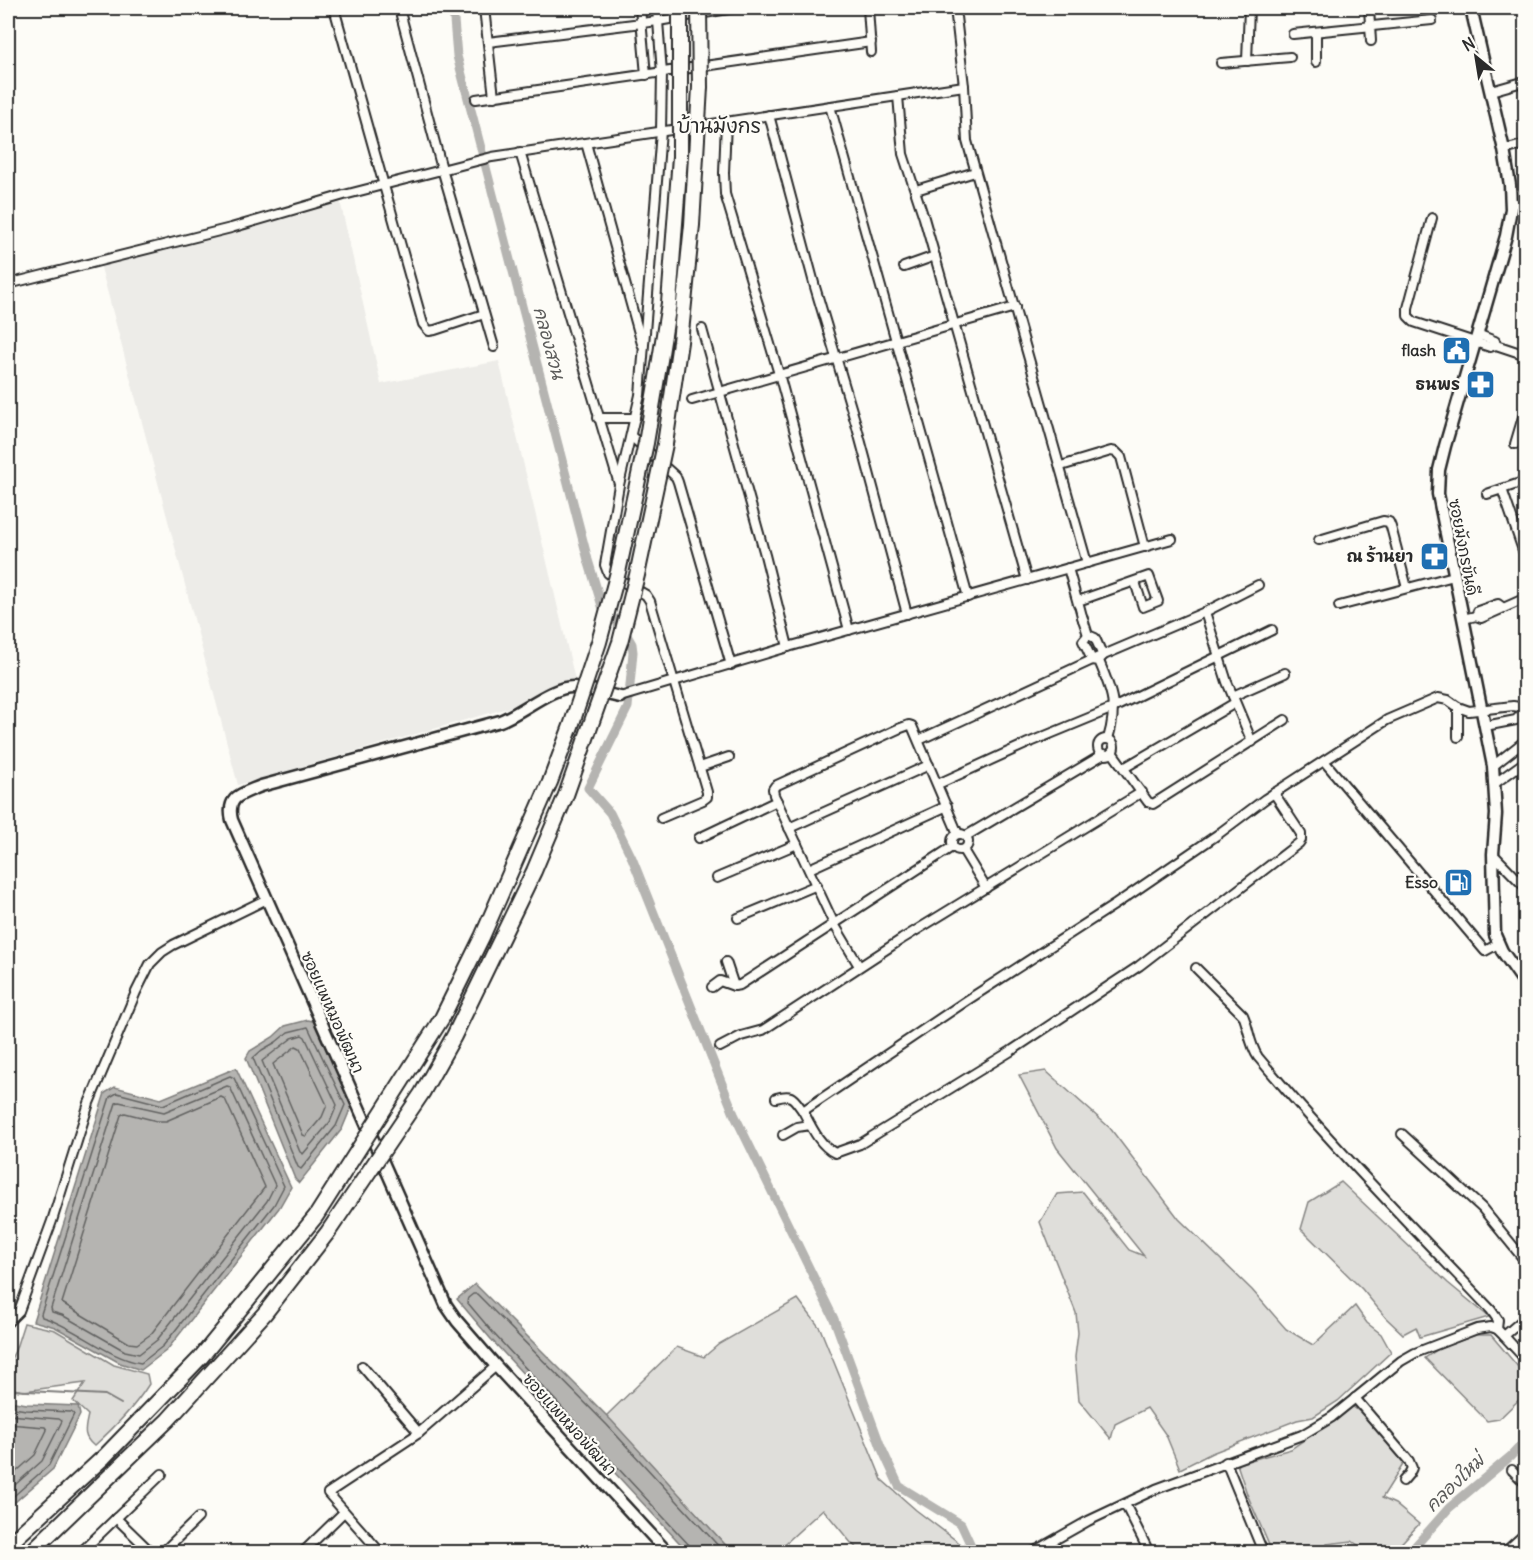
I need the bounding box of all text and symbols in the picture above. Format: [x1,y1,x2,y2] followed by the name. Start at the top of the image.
[1446,27,1506,87] north arrow
[1459,33,1478,55] text: N
[677,113,761,138] district label: บ้านมังกร
[529,304,570,383] water label: คลองสวน
[1441,334,1473,366] public building icon: flash
[1402,340,1436,360] place label: flash
[1465,368,1497,400] pharmacy icon: ธนพร
[1416,374,1460,394] place label: ธนพร
[1445,497,1483,597] street label: ซอยมังกรขันดี
[1418,540,1450,572] pharmacy icon: ณ ร้านยา
[1347,545,1413,566] place label: ณ ร้านยา
[1443,866,1475,898] fuel station icon: Esso
[1405,872,1438,892] place label: Esso
[297,948,369,1076] street label: ซอยแพหมอพัฒนา
[519,1369,621,1479] street label: ซอยแพหมอพัฒนา
[1420,1447,1491,1516] water label: คลองใหม่

